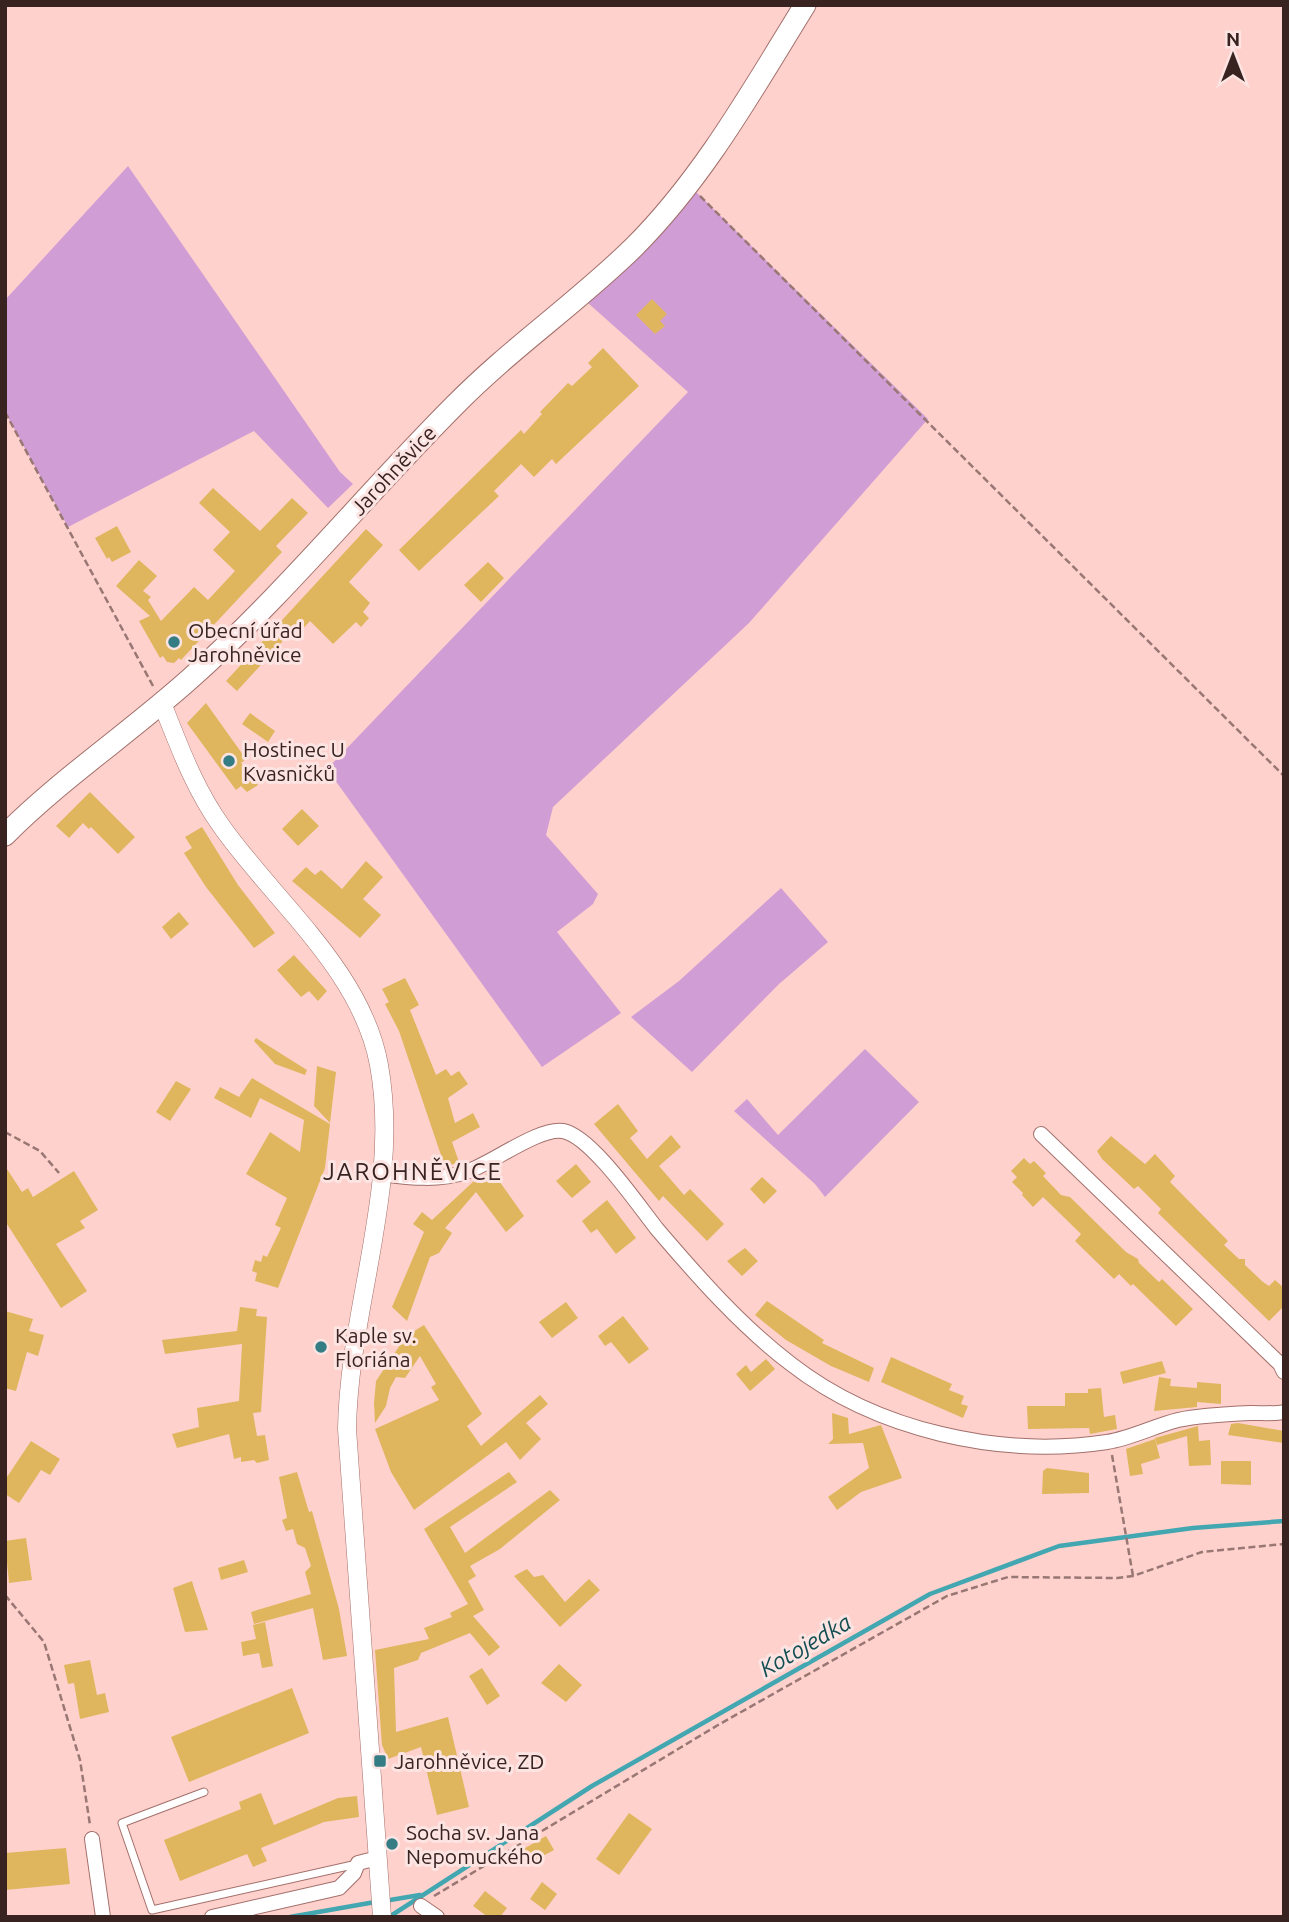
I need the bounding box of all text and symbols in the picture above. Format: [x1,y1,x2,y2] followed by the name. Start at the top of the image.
[1198,21,1268,91] north arrow
[1226,28,1240,50] text: N
[345,420,441,520] street label: Jarohněvice
[188,618,303,666] place label: Obecní úřad Jarohněvice
[166,634,182,650] marker: Obecní úřad Jarohněvice
[243,737,345,785] place label: Hostinec U Kvasničků
[221,753,237,769] marker: Hostinec U Kvasničků
[323,1157,503,1185] district label: JAROHNĚVICE
[335,1323,417,1371] place label: Kaple sv. Floriána
[313,1339,329,1355] marker: Kaple sv. Floriána
[755,1609,855,1681] water label: Kotojedka
[394,1749,544,1773] place label: Jarohněvice, ZD
[372,1753,388,1769] marker: Jarohněvice, ZD
[406,1820,543,1868] place label: Socha sv. Jana Nepomuckého
[384,1836,400,1852] marker: Socha sv. Jana Nepomuckého

